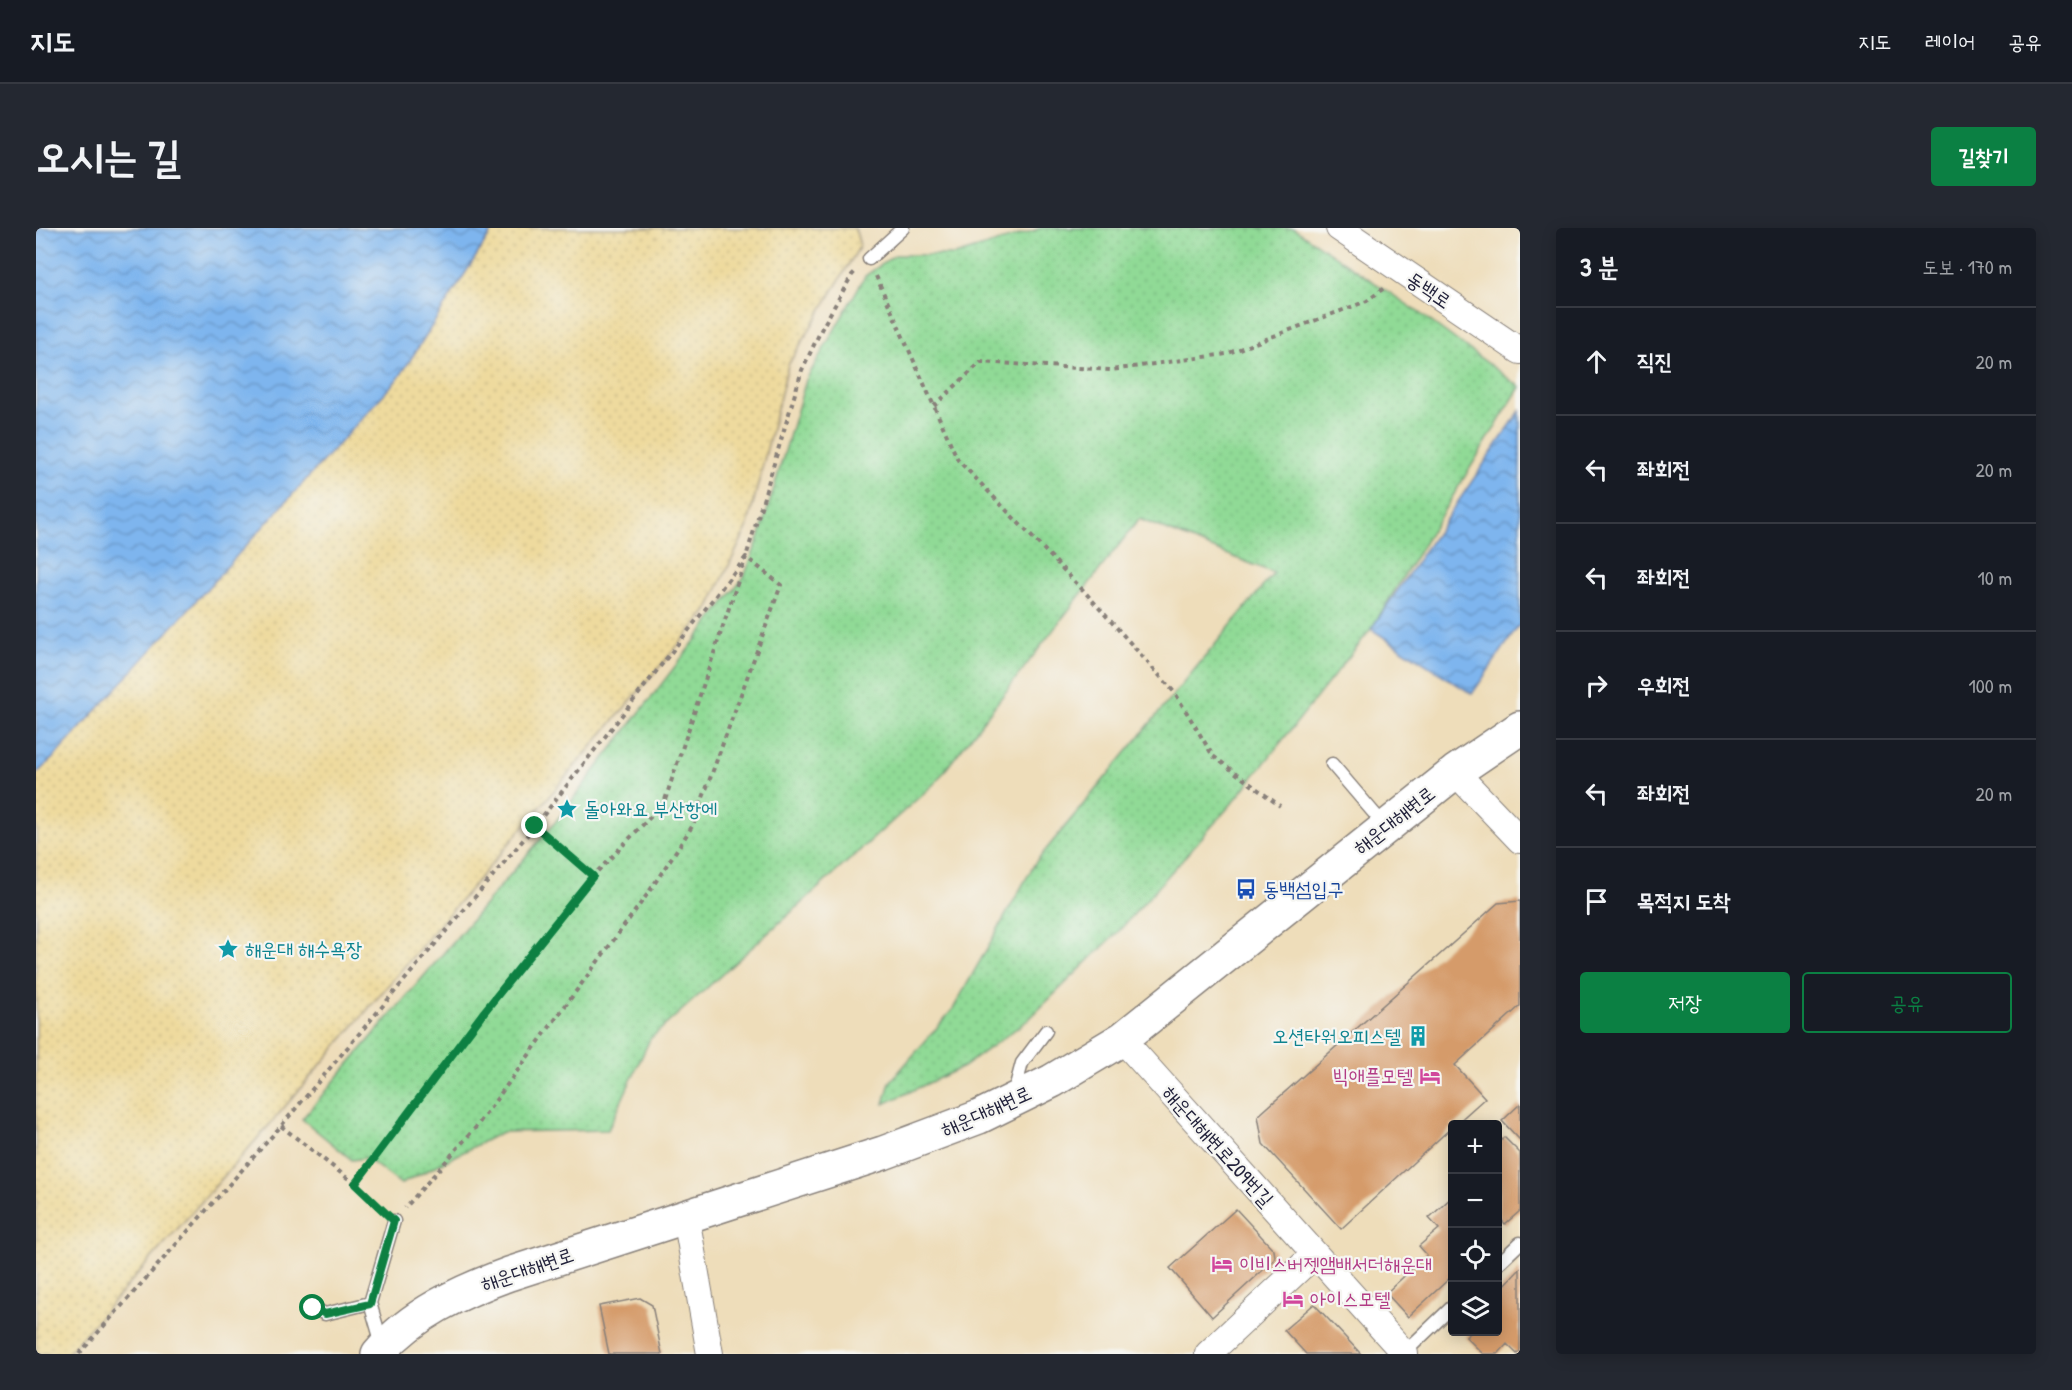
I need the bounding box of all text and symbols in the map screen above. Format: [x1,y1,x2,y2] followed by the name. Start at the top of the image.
[30,22,75,60] text: 지도
[1858,27,1892,56] text: 지도
[1925,27,1975,56] text: 레이어
[2008,27,2042,56] text: 공유
[36,127,181,184] text: 오시는 길
[1931,127,2036,186] button: 길찾기
[1580,249,1619,284] text: 3 분
[1922,253,2012,280] text: 도보 · 170 m
[1402,265,1457,314] street label: 동백로
[1580,345,1613,378] icon: ahead
[1637,346,1672,376] text: 직진
[1975,348,2012,375] text: 20 m
[1580,453,1613,486] icon: left
[1637,454,1690,484] text: 좌회전
[1975,456,2012,483] text: 20 m
[1580,561,1613,594] icon: left
[1637,562,1690,592] text: 좌회전
[1978,564,2012,591] text: 10 m
[1580,669,1613,702] icon: right
[1637,670,1690,700] text: 우회전
[1969,672,2012,699] text: 100 m
[1580,777,1613,810] icon: left
[1637,778,1690,808] text: 좌회전
[1347,779,1440,860] street label: 해운대해변로
[1975,780,2012,807] text: 20 m
[584,795,717,822] place label: 돌아와요 부산항에
[555,797,579,821] place icon: 돌아와요 부산항에
[521,812,547,838] route end
[1263,875,1343,902] place label: 동백섬입구
[1234,877,1258,901] bus stop icon: 동백섬입구
[1580,885,1613,918] icon: arrive
[1637,886,1731,916] text: 목적지 도착
[245,935,362,962] place label: 해운대 해수욕장
[216,937,240,961] place icon: 해운대 해수욕장
[1580,972,1790,1033] button: 저장
[1802,972,2012,1033] button: 공유
[1272,1022,1401,1049] place label: 오션타워오피스텔
[1406,1024,1430,1048] building icon: 오션타워오피스텔
[1333,1062,1413,1089] place label: 빅애플모텔
[1418,1064,1442,1088] hotel icon: 빅애플모텔
[936,1079,1035,1143] street label: 해운대해변로
[1157,1079,1280,1212] street label: 해운대해변로209번길
[1448,1120,1502,1336] map controls
[1448,1120,1502,1174] button: +
[1448,1174,1502,1228] button: −
[1448,1228,1502,1282] button: locate
[477,1240,577,1297] street label: 해운대해변로
[1239,1250,1432,1277] place label: 이비스버젯앰배서더해운대
[1210,1252,1234,1276] hotel icon: 이비스버젯앰배서더해운대
[1448,1282,1502,1336] button: layers
[1310,1285,1390,1312] place label: 아이스모텔
[1281,1287,1305,1311] hotel icon: 아이스모텔
[299,1294,325,1320] route start

